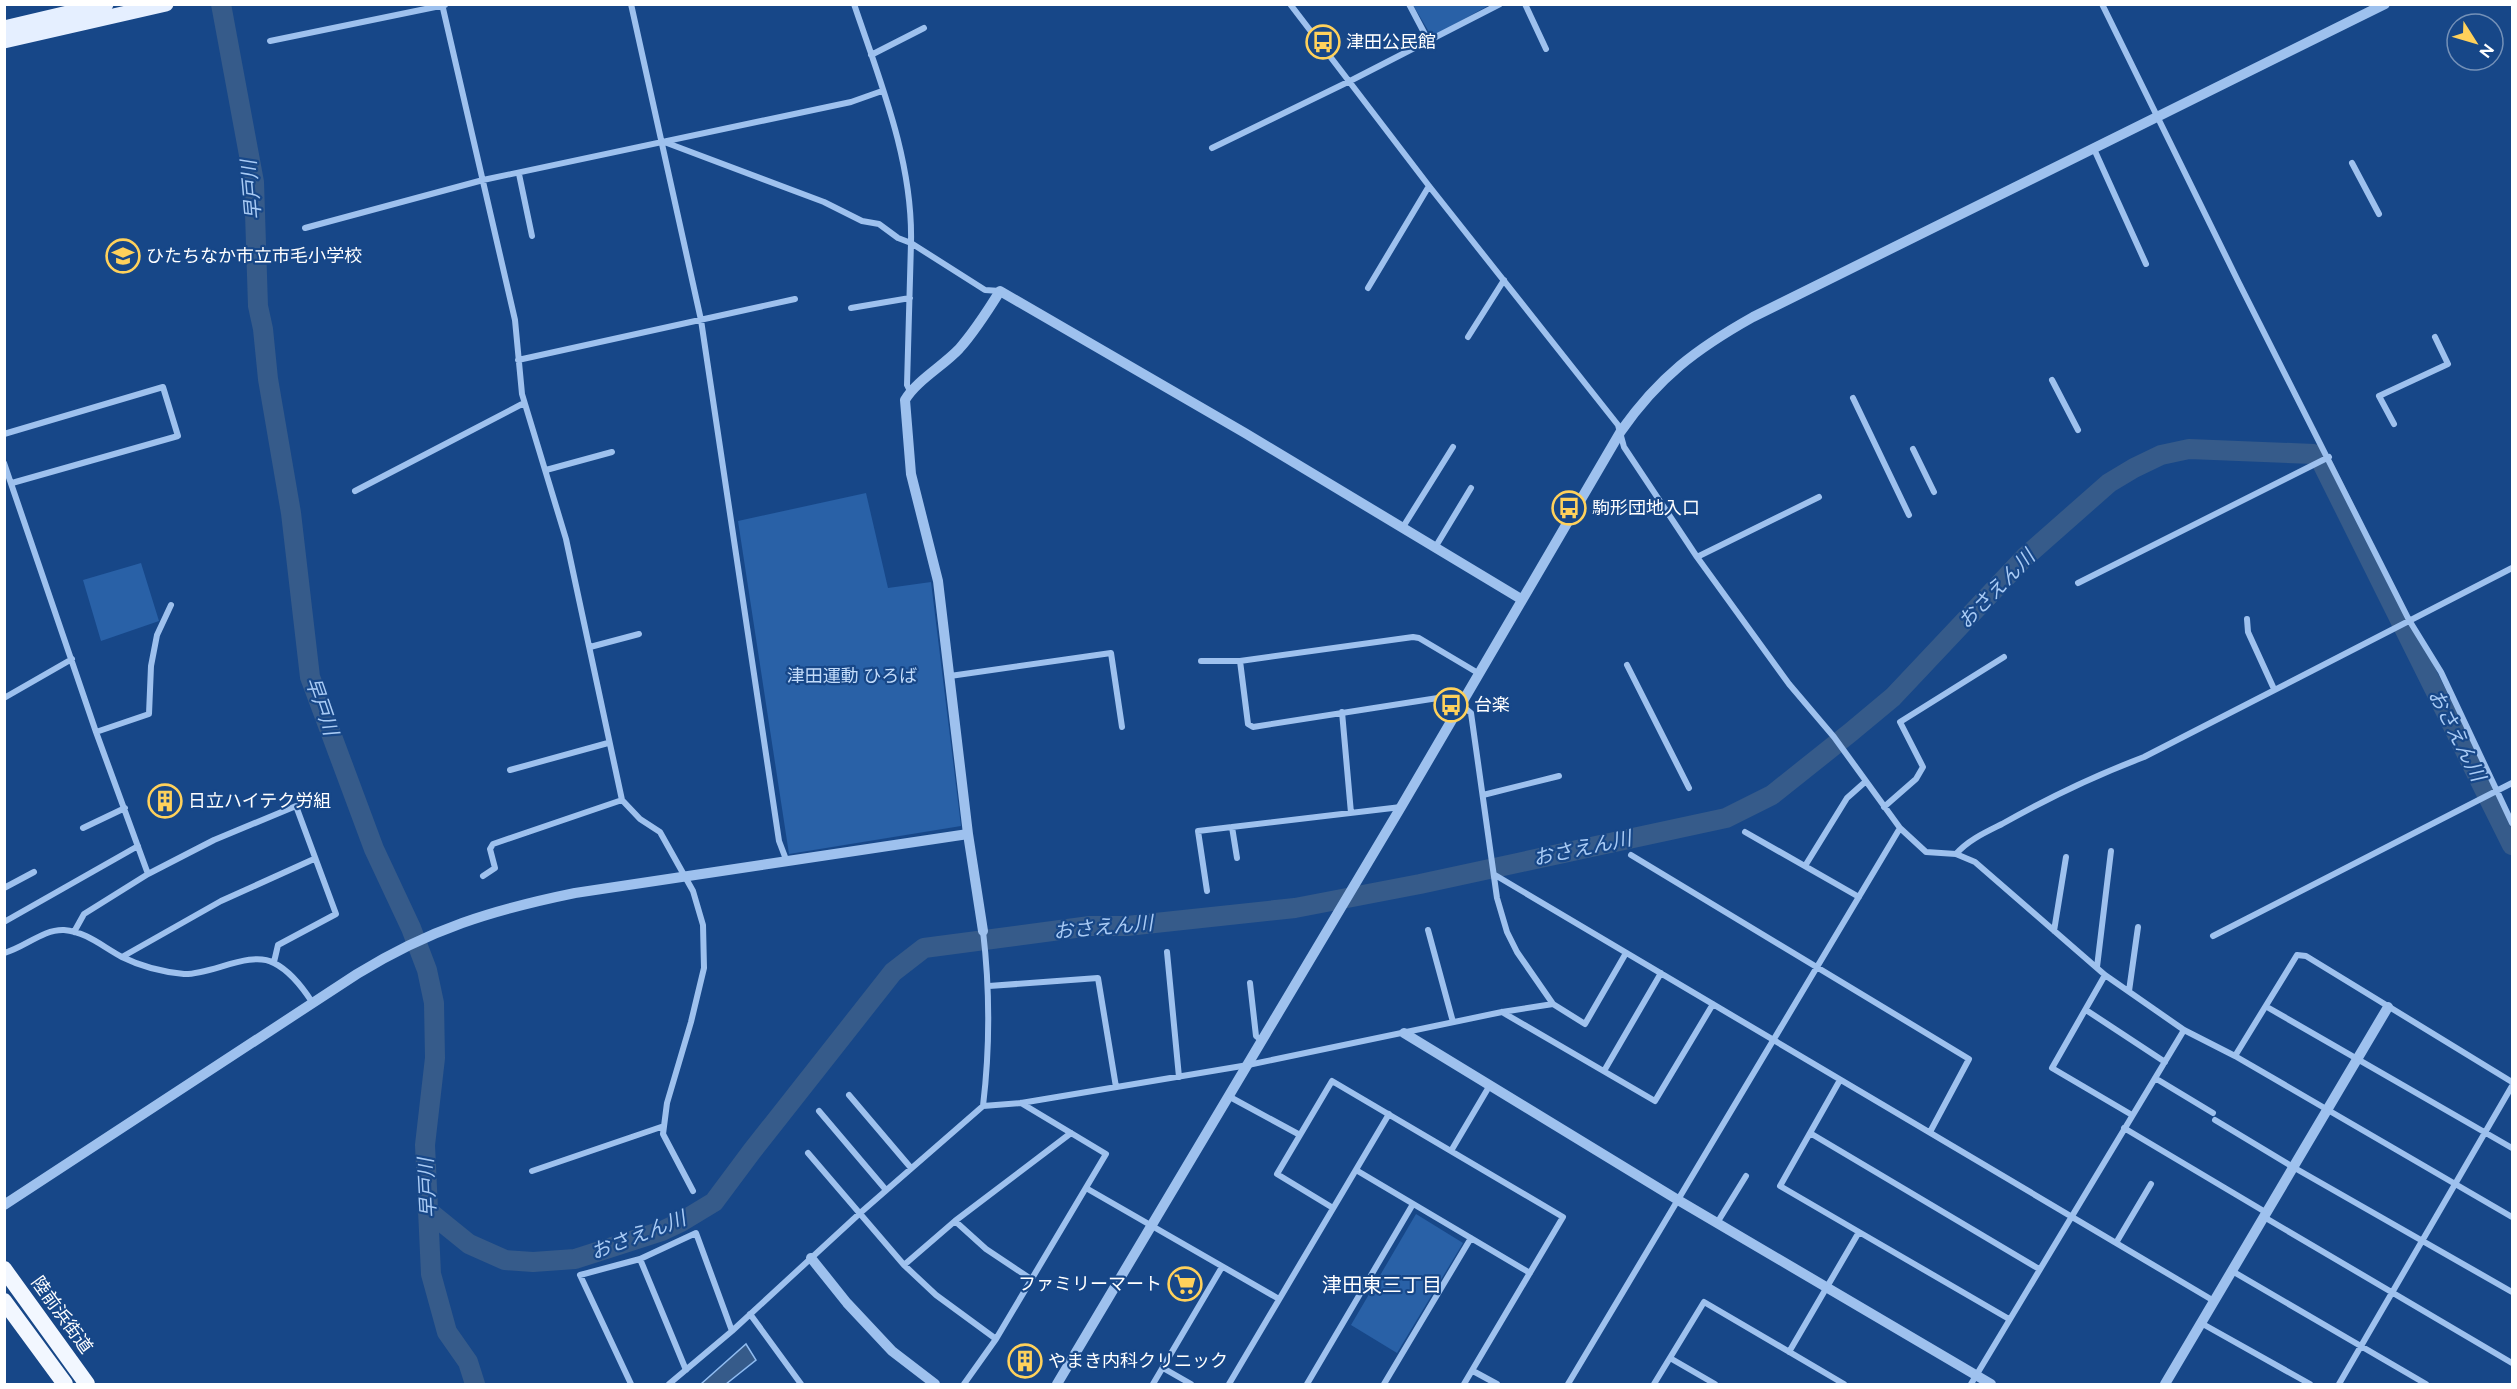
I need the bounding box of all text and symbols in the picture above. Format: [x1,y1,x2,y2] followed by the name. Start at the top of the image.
[2445,12,2505,72] north arrow
[1305,24,1341,60] bus stop icon: 津田公民館
[1346,31,1436,53] place label: 津田公民館
[2475,40,2498,61] text: N
[236,157,266,221] water label: 早戸川
[105,238,141,274] school or university icon: ひたちなか市立市毛小学校
[146,245,362,267] place label: ひたちなか市立市毛小学校
[1551,490,1587,526] bus stop icon: 駒形団地入口
[1592,497,1700,519] place label: 駒形団地入口
[1953,543,2041,633] water label: おさえん川
[787,665,917,687] park label: 津田運動 ひろば
[301,674,344,740] water label: 早戸川
[2424,685,2491,787] water label: おさえん川
[1433,687,1469,723] bus stop icon: 台楽
[1474,694,1510,716] place label: 台楽
[147,783,183,819] building icon: 日立ハイテク労組
[188,790,331,812] place label: 日立ハイテク労組
[1531,825,1635,870] water label: おさえん川
[1052,911,1156,943] water label: おさえん川
[413,1155,441,1219] water label: 早戸川
[587,1205,691,1264] water label: おさえん川
[1167,1266,1203,1302] supermarket icon: ファミリーマート
[27,1272,97,1358] street label: 陸前浜街道
[1018,1273,1162,1295] place label: ファミリーマート
[1322,1273,1442,1297] district label: 津田東三丁目
[1007,1343,1043,1379] building icon: やまき内科クリニック
[1048,1350,1228,1372] place label: やまき内科クリニック

